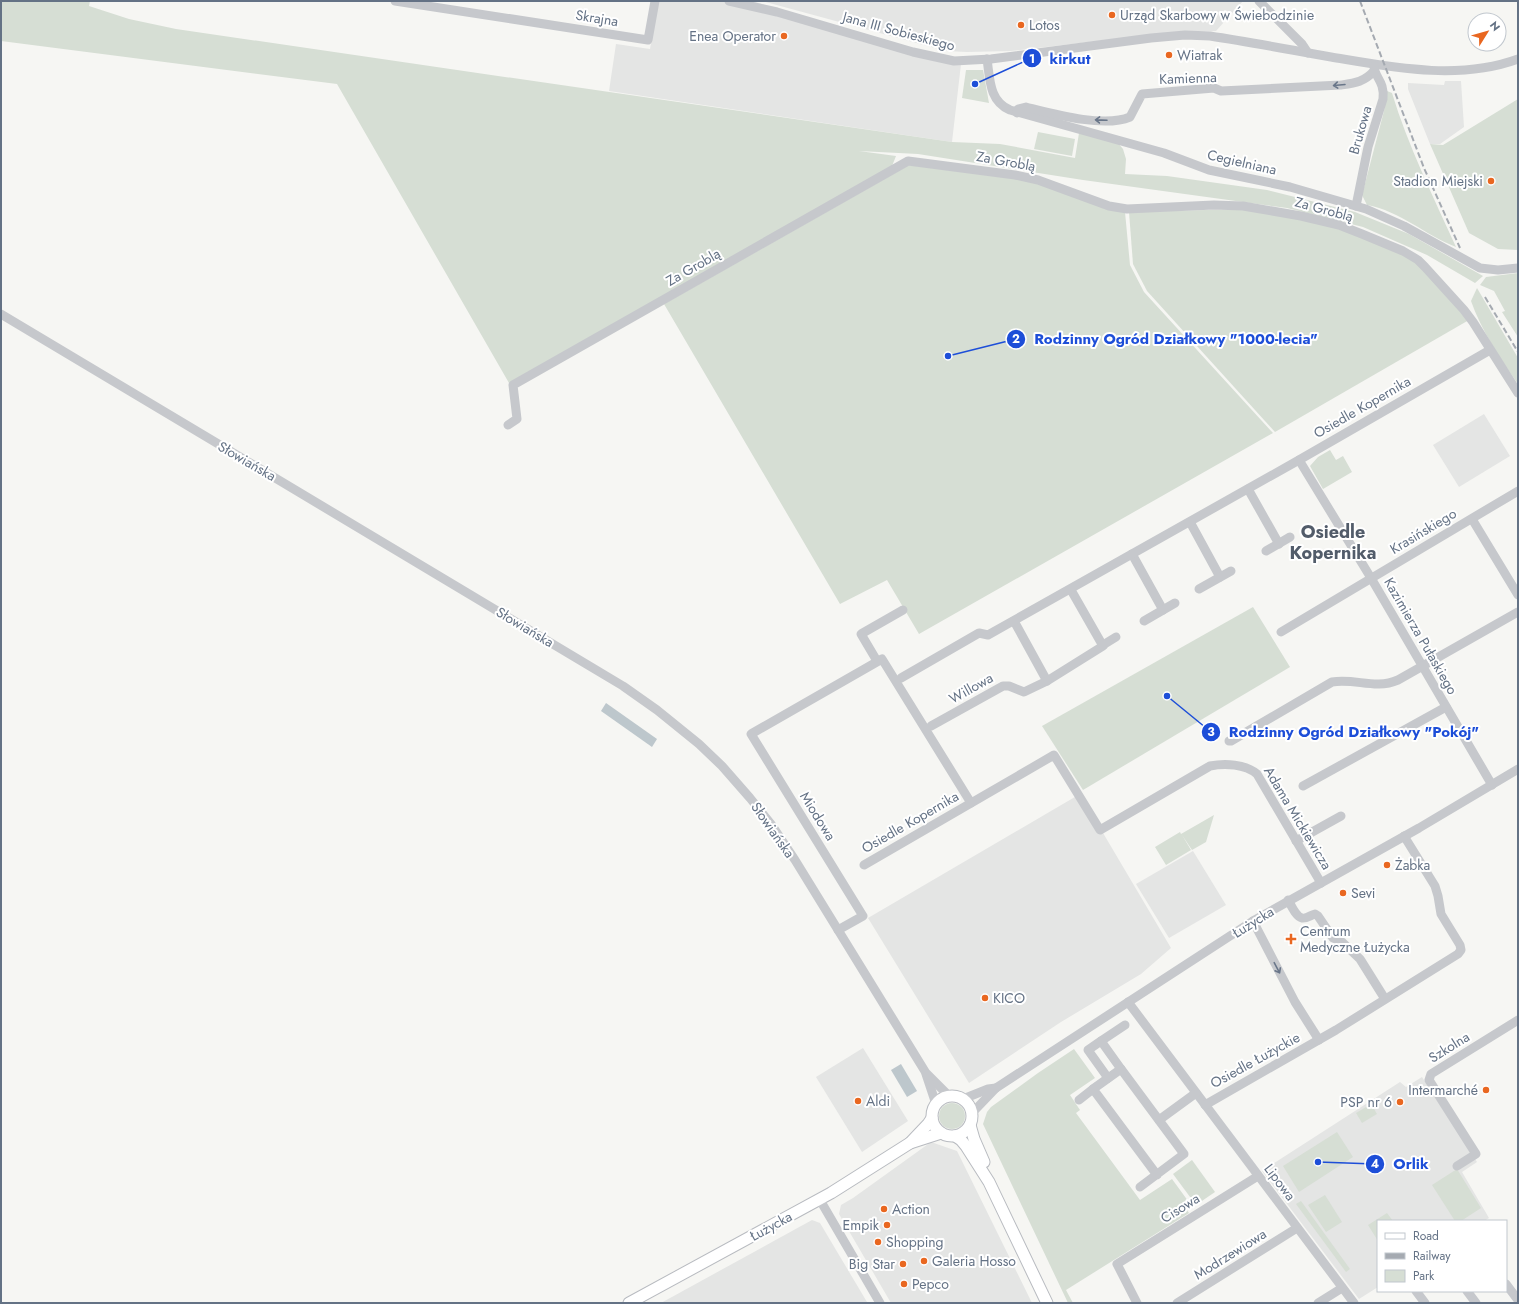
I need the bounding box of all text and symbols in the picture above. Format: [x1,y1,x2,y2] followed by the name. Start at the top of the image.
[574,5,620,31] street label: Skrajna
[1120,5,1314,25] place label: Urząd Skarbowy w Świebodzinie
[839,6,958,56] street label: Jana III Sobieskiego
[1107,10,1117,20] marker: Urząd Skarbowy w Świebodzinie
[1467,12,1507,52] north arrow
[1029,15,1060,35] place label: Lotos
[1486,18,1504,34] text: N
[1016,20,1026,30] marker: Lotos
[689,26,776,46] place label: Enea Operator
[779,31,789,41] marker: Enea Operator
[1022,45,1098,72] callout: kirkut
[1177,45,1223,65] place label: Wiatrak
[1050,48,1091,70] text: kirkut
[1029,50,1035,68] text: 1
[1164,50,1174,60] marker: Wiatrak
[1159,67,1217,89] street label: Kamienna
[1333,81,1346,88] one-way arrow
[1344,103,1376,157] street label: Brukowa
[1095,116,1108,124] one-way arrow
[1205,144,1279,180] street label: Cegielniana
[975,146,1037,176] street label: Za Groblą
[1393,171,1483,191] place label: Stadion Miejski
[1486,176,1496,186] marker: Stadion Miejski
[1293,192,1356,226] street label: Za Groblą
[662,243,724,291] street label: Za Groblą
[1006,325,1326,352] callout: Rodzinny Ogród Działkowy "1000-lecia"
[1034,328,1318,350] text: Rodzinny Ogród Działkowy "1000-lecia"
[1012,330,1020,348] text: 2
[1310,371,1414,443] street label: Osiedle Kopernika
[214,436,280,486] street label: Słowiańska
[1386,503,1460,559] street label: Krasińskiego
[1290,519,1376,566] district label: Osiedle Kopernika
[1379,574,1463,698] street label: Kazimierza Pułaskiego
[492,602,558,652] street label: Słowiańska
[945,668,997,708] street label: Willowa
[1201,718,1487,745] callout: Rodzinny Ogród Działkowy "Pokój"
[1229,721,1479,743] text: Rodzinny Ogród Działkowy "Pokój"
[1207,723,1215,741] text: 3
[1259,763,1337,873] street label: Adama Mickiewicza
[858,786,962,858] street label: Osiedle Kopernika
[795,788,841,844] street label: Miodowa
[746,798,800,862] street label: Słowiańska
[1395,855,1430,875] place label: Żabka
[1382,860,1392,870] marker: Żabka
[1351,883,1375,903] place label: Sevi
[1338,888,1348,898] marker: Sevi
[1228,902,1278,943] street label: Łużycka
[1300,921,1410,957] place label: Centrum Medyczne Łużycka
[1285,933,1297,945] marker: Centrum Medyczne Łużycka
[1273,962,1281,974] one-way arrow
[993,988,1025,1008] place label: KICO
[980,993,990,1003] marker: KICO
[1207,1027,1303,1093] street label: Osiedle Łużyckie
[1425,1027,1473,1067] street label: Szkolna
[1408,1080,1478,1100] place label: Intermarché
[1481,1085,1491,1095] marker: Intermarché
[866,1091,890,1111] place label: Aldi
[1340,1092,1392,1112] place label: PSP nr 6
[853,1096,863,1106] marker: Aldi
[1395,1097,1405,1107] marker: PSP nr 6
[1365,1150,1436,1177] callout: Orlik
[1393,1153,1429,1175] text: Orlik
[1371,1155,1379,1173] text: 4
[1259,1159,1301,1205] street label: Lipowa
[1157,1188,1203,1228] street label: Cisowa
[892,1199,930,1219] place label: Action
[879,1204,889,1214] marker: Action
[745,1206,796,1246] street label: Łużycka
[843,1215,880,1235] place label: Empik
[882,1220,892,1230] marker: Empik
[1377,1220,1507,1292] legend
[1190,1224,1270,1284] street label: Modrzewiowa
[1413,1227,1439,1245] text: Road
[886,1232,944,1252] place label: Shopping
[873,1237,883,1247] marker: Shopping
[1413,1247,1451,1265] text: Railway
[932,1251,1016,1271] place label: Galeria Hosso
[849,1254,895,1274] place label: Big Star
[919,1256,929,1266] marker: Galeria Hosso
[898,1259,908,1269] marker: Big Star
[1413,1267,1435,1285] text: Park
[912,1274,949,1294] place label: Pepco
[899,1279,909,1289] marker: Pepco

